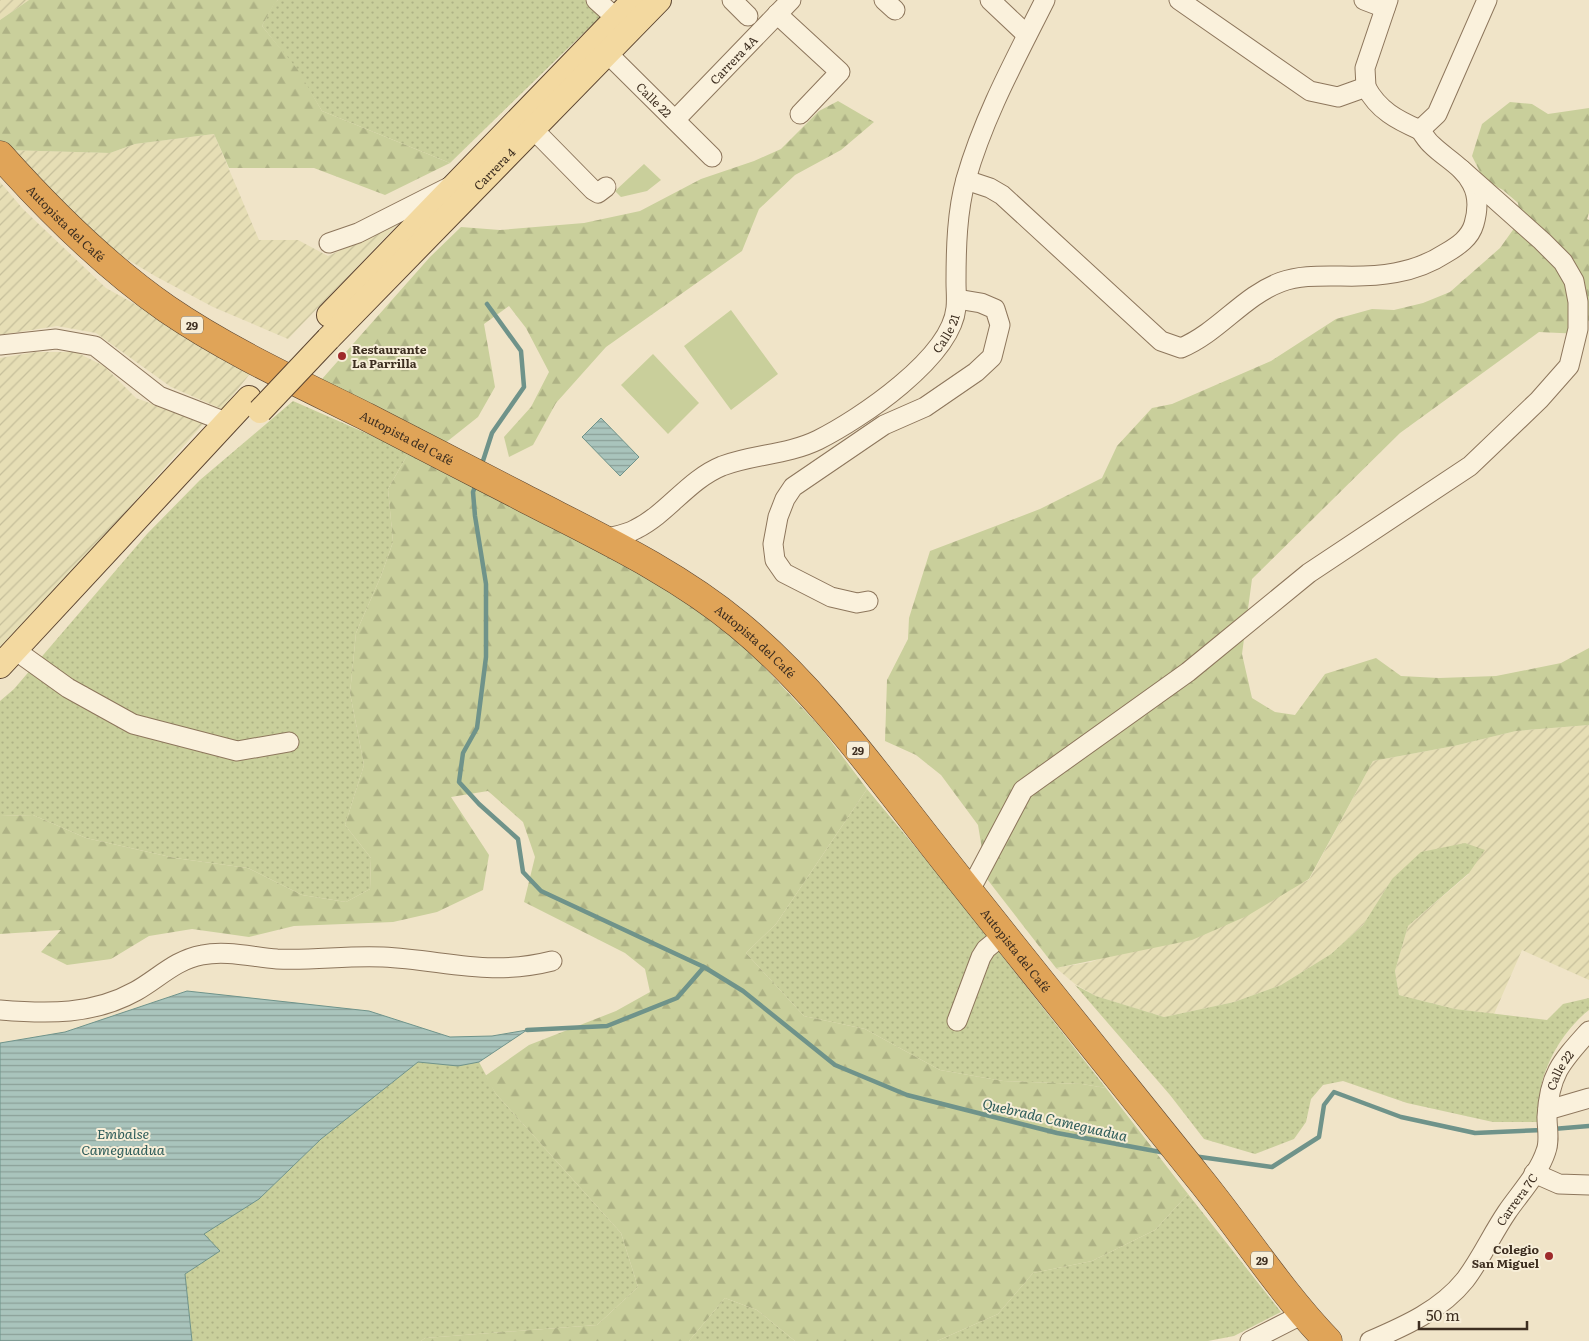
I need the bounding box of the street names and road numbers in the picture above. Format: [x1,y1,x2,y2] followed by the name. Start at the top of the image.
[705,31,762,88] street label: Carrera 4A
[632,78,676,121] street label: Calle 22
[469,143,520,194] street label: Carrera 4
[23,181,109,266] street label: Autopista del Café
[928,312,964,357] street label: Calle 21
[181,316,203,334] road number: 29
[357,406,457,469] street label: Autopista del Café
[711,600,800,682] street label: Autopista del Café
[847,742,869,758] road number: 29
[977,904,1055,996] street label: Autopista del Café
[1542,1046,1578,1092] street label: Calle 22
[1491,1169,1542,1229] street label: Carrera 7C
[1251,1252,1273,1268] road number: 29

